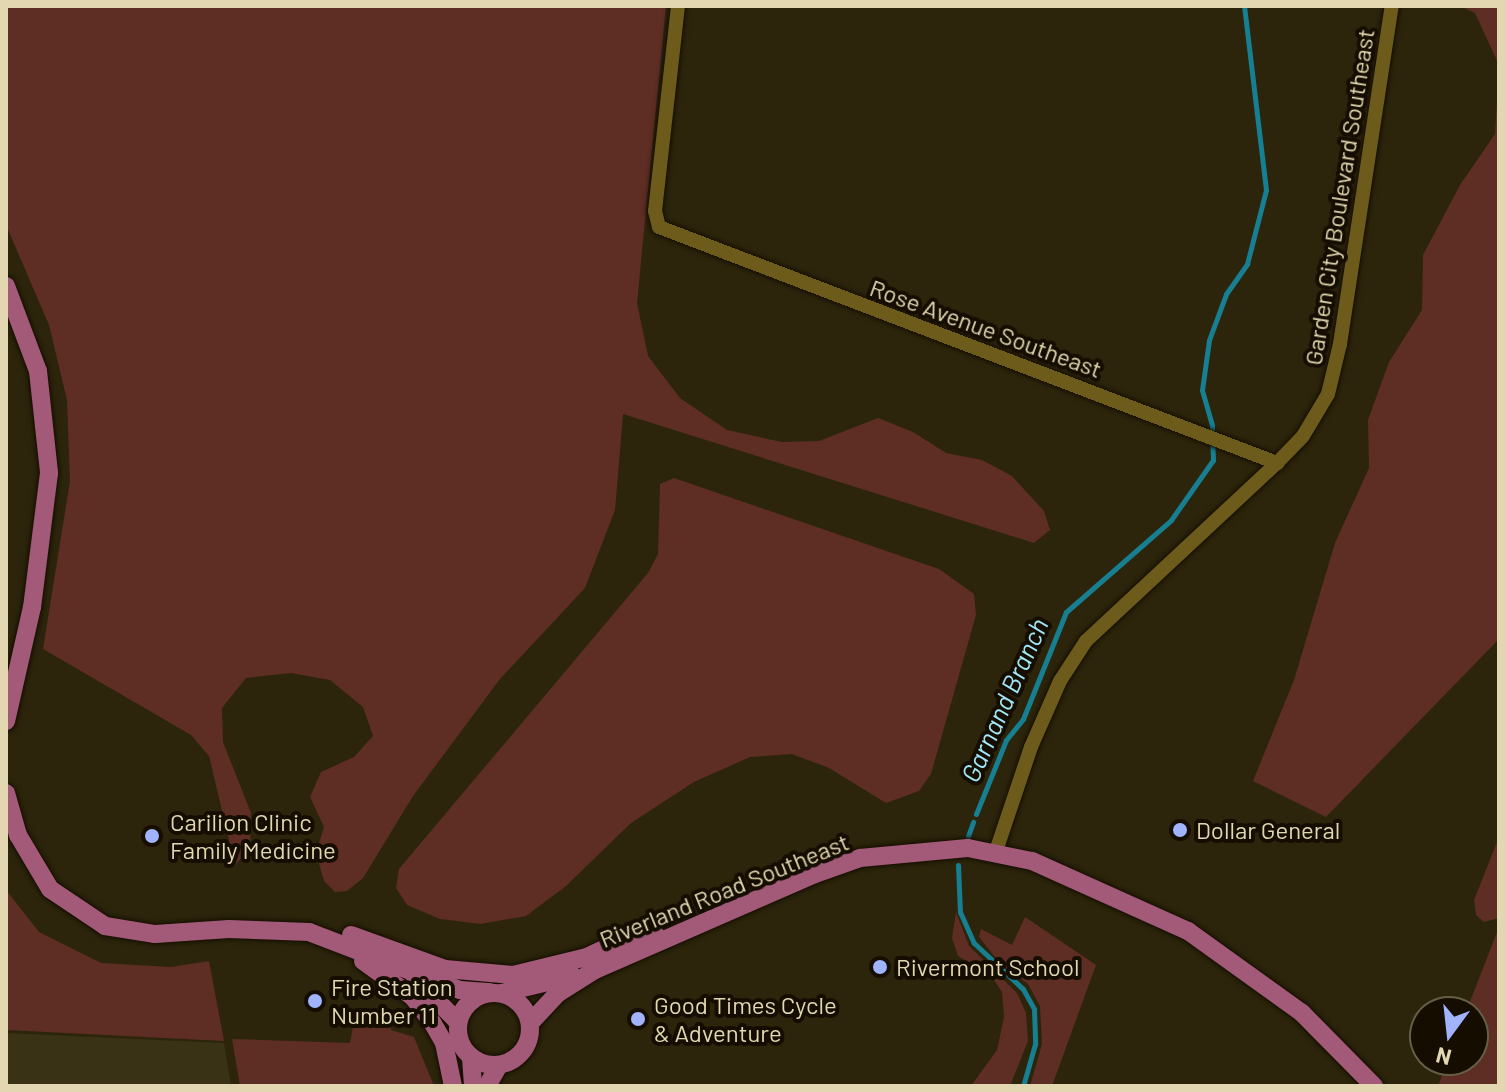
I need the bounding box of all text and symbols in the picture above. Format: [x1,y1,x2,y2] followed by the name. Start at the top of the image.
[1298,27,1380,367] street label: Garden City Boulevard Southeast
[866,273,1106,383] street label: Rose Avenue Southeast
[954,613,1054,787] water label: Garnand Branch
[170,808,336,864] place label: Carilion Clinic Family Medicine
[1196,816,1340,844] place label: Dollar General
[1171,821,1189,839] marker: Dollar General
[141,825,163,847] marker: Carilion Clinic Family Medicine
[595,827,853,953] street label: Riverland Road Southeast
[896,953,1080,981] place label: Rivermont School
[871,958,889,976] marker: Rivermont School
[331,973,453,1029] place label: Fire Station Number 11
[654,991,837,1047] place label: Good Times Cycle & Adventure
[306,992,324,1010] marker: Fire Station Number 11
[1409,996,1489,1076] north arrow
[629,1010,647,1028] marker: Good Times Cycle & Adventure
[1433,1043,1454,1072] text: N

